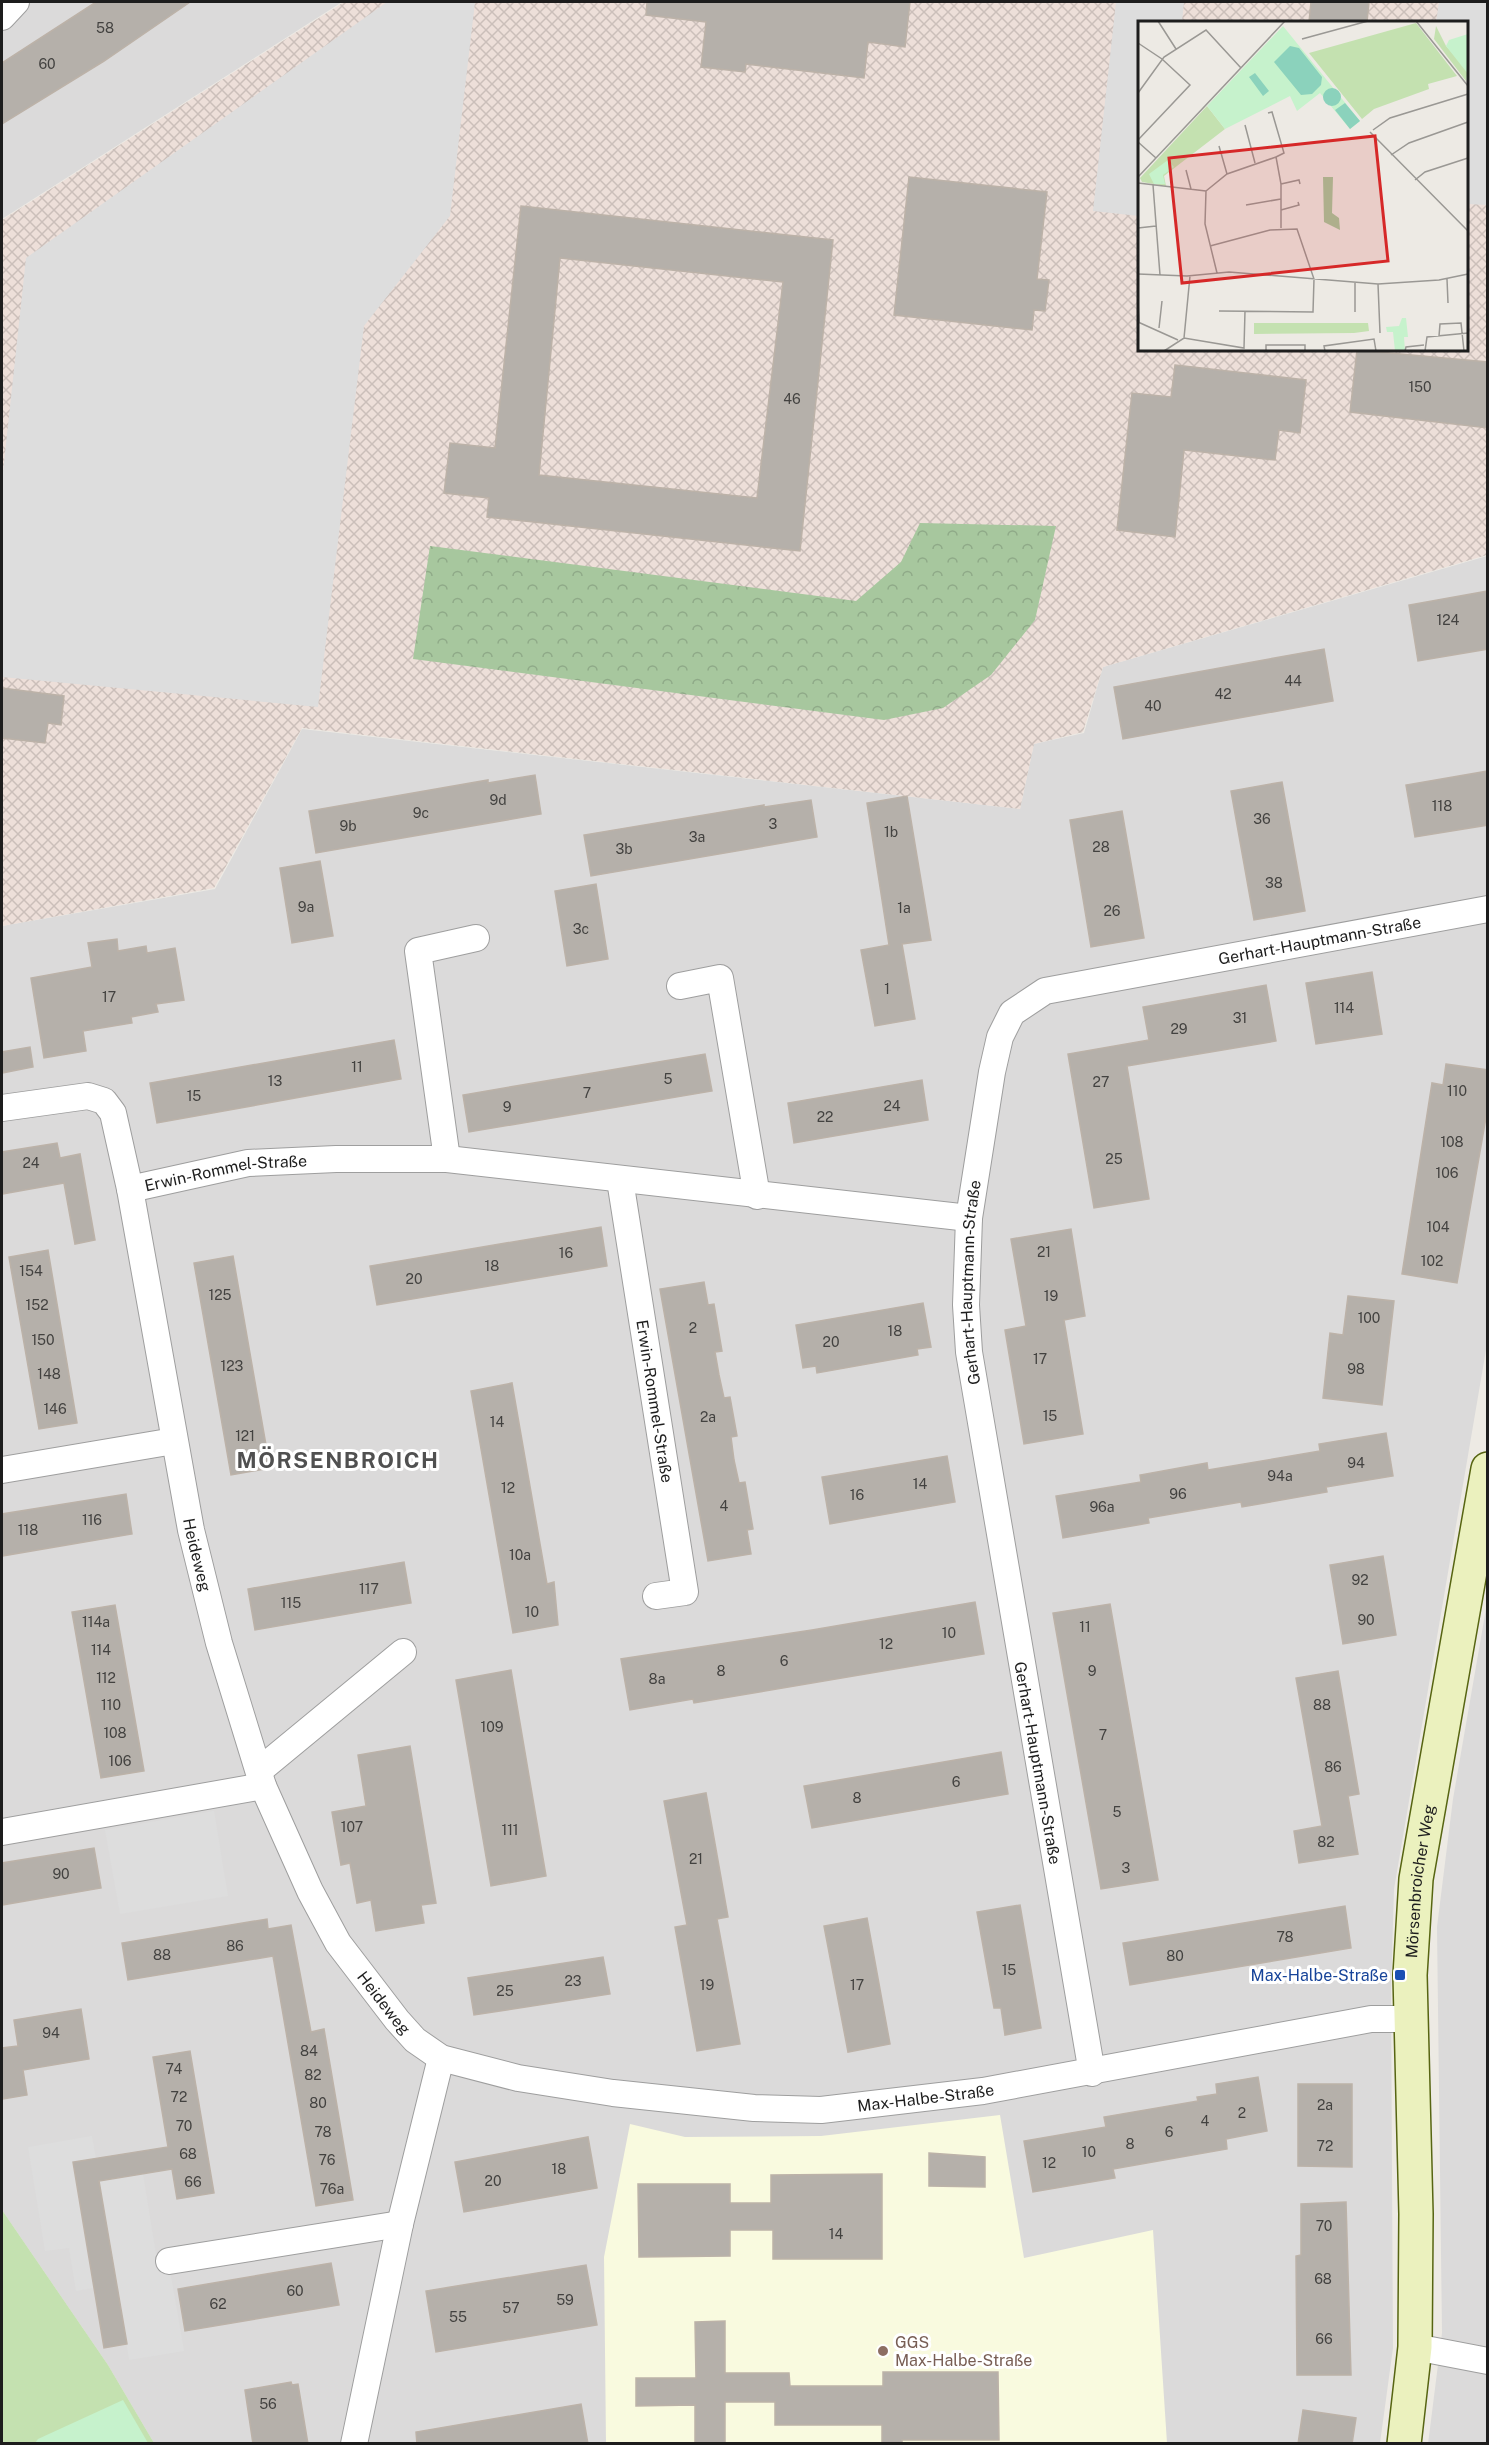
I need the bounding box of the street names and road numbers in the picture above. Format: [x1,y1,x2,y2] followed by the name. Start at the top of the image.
[1217,913,1423,969] street label: Gerhart-Hauptmann-Straße
[143,1151,307,1195] street label: Erwin-Rommel-Straße
[957,1179,985,1386] street label: Gerhart-Hauptmann-Straße
[632,1319,677,1484] street label: Erwin-Rommel-Straße
[179,1517,215,1594] street label: Heideweg
[1010,1660,1065,1866] street label: Gerhart-Hauptmann-Straße
[1402,1803,1439,1959] street label: Mörsenbroicher Weg
[353,1968,414,2039] street label: Heideweg
[856,2080,996,2116] street label: Max-Halbe-Straße

